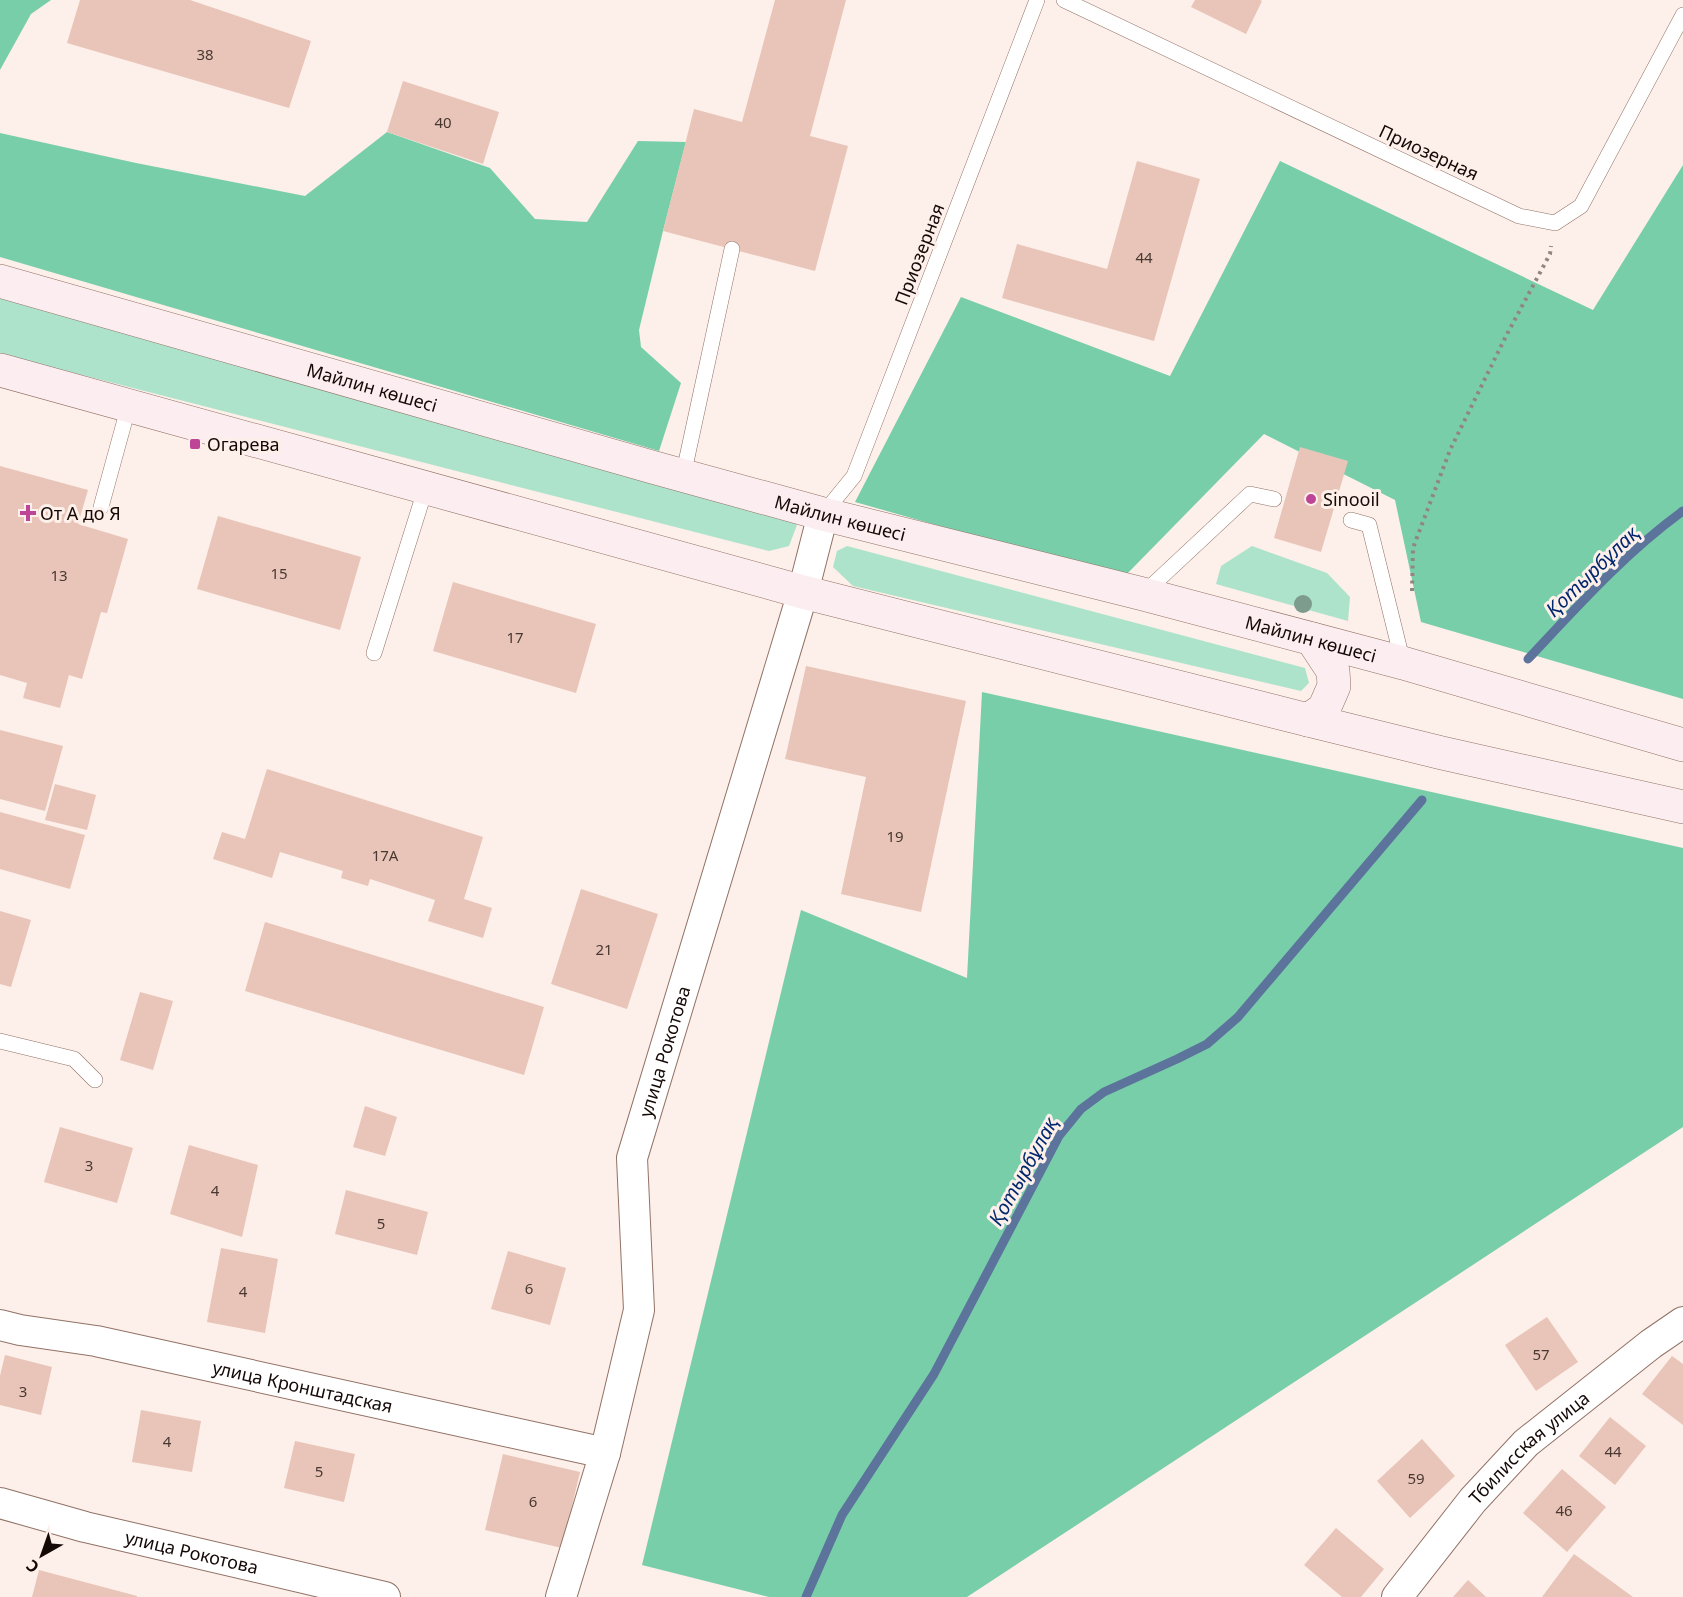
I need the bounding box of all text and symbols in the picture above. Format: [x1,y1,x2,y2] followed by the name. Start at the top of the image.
[196,44,214,64] house number: 38
[434,112,452,132] house number: 40
[1375,118,1483,186] street label: Приозерная
[889,200,949,308] street label: Приозерная
[1135,247,1153,267] house number: 44
[304,357,440,417] street label: Майлин көшесі
[207,432,280,456] place label: Огарева
[188,437,202,451] marker: Огарева
[1323,487,1380,511] place label: Sinooil
[772,489,908,546] street label: Майлин көшесі
[1304,492,1318,506] marker: Sinooil
[40,501,121,525] place label: От А до Я
[21,506,35,520] marker: От А до Я
[1539,519,1645,623] water label: Қотырбұлақ
[270,563,288,583] house number: 15
[50,565,68,585] house number: 13
[1243,610,1379,667] street label: Майлин көшесі
[506,627,524,647] house number: 17
[886,826,904,846] house number: 19
[372,845,399,865] house number: 17А
[595,939,613,959] house number: 21
[633,983,695,1120] street label: улица Рокотова
[982,1111,1064,1230] water label: Қотырбұлақ
[85,1155,93,1175] house number: 3
[211,1180,220,1200] house number: 4
[377,1213,385,1233] house number: 5
[525,1278,533,1298] house number: 6
[239,1281,248,1301] house number: 4
[1532,1344,1550,1364] house number: 57
[210,1355,395,1418] street label: улица Кронштадская
[19,1381,27,1401] house number: 3
[1463,1386,1594,1509] street label: Тбилисская улица
[163,1431,172,1451] house number: 4
[1604,1441,1622,1461] house number: 44
[315,1461,323,1481] house number: 5
[1407,1468,1425,1488] house number: 59
[529,1491,537,1511] house number: 6
[1555,1500,1573,1520] house number: 46
[12,1525,72,1585] north arrow
[123,1525,261,1579] street label: улица Рокотова
[21,1555,43,1578] text: С

